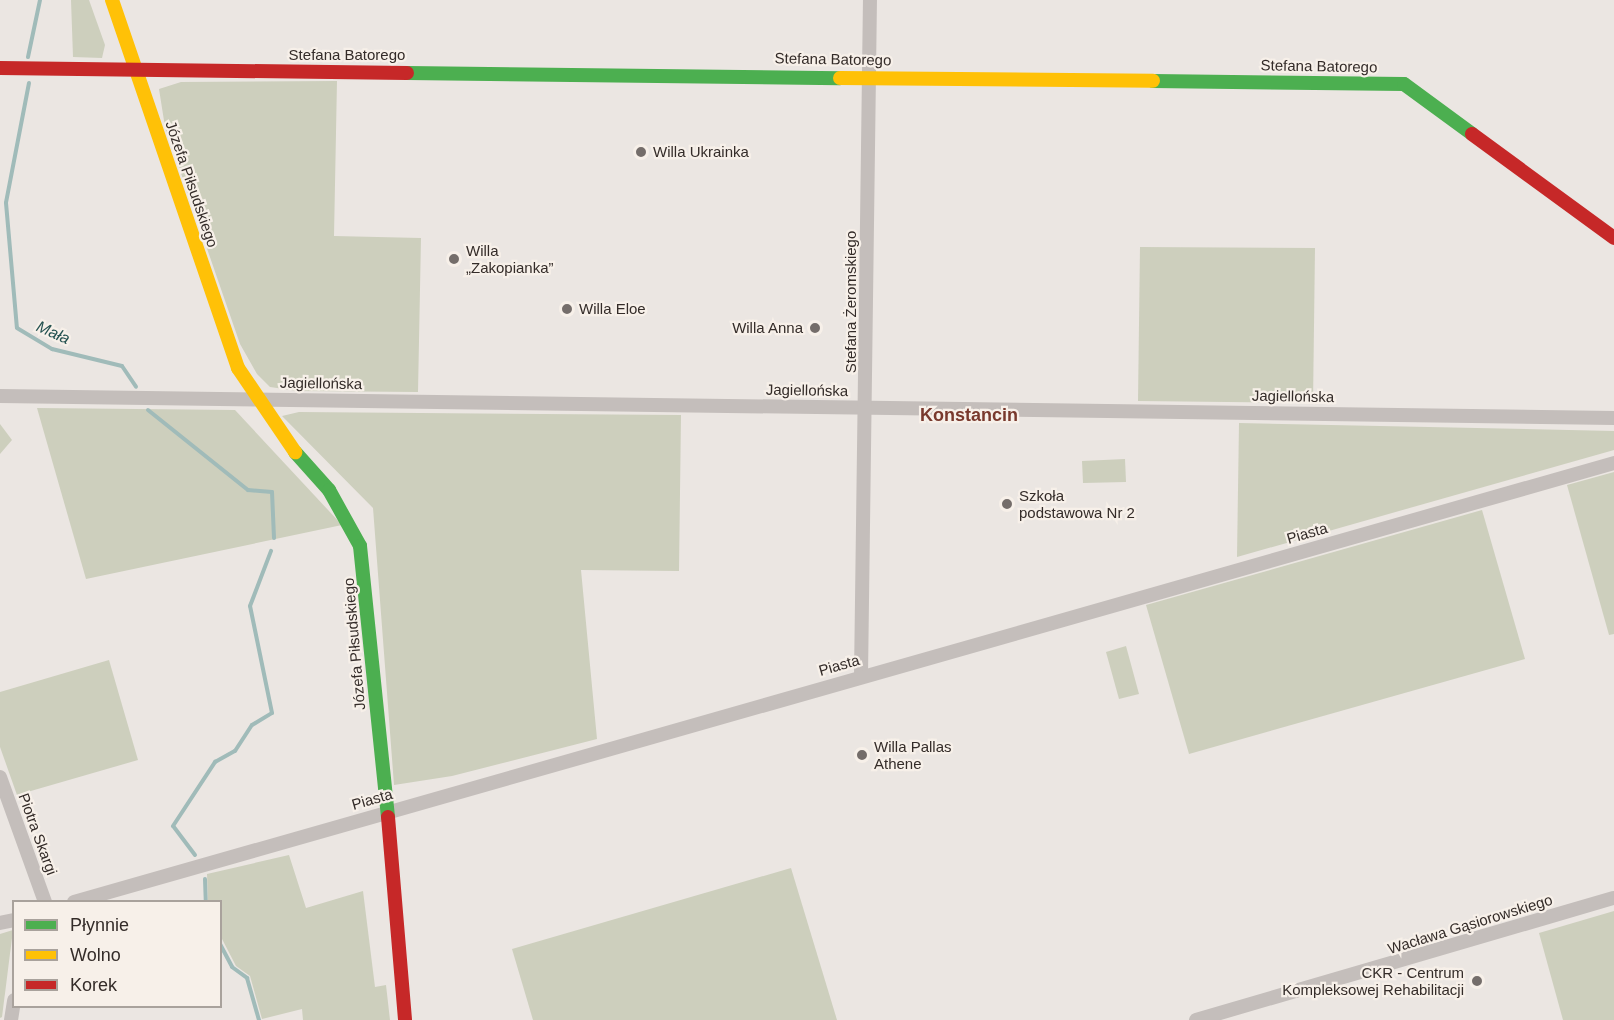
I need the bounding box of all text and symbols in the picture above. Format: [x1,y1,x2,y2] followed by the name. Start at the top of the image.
[289,46,405,64] street label: Stefana Batorego
[774,49,892,69] street label: Stefana Batorego
[1260,56,1378,76] street label: Stefana Batorego
[162,118,222,250] street label: Józefa Piłsudskiego
[653,143,749,161] place label: Willa Ukrainka
[634,145,648,159] marker: Willa Ukrainka
[842,231,860,373] street label: Stefana Żeromskiego
[466,241,554,276] place label: Willa „Zakopianka”
[447,252,461,266] marker: Willa „Zakopianka”
[579,300,646,318] place label: Willa Eloe
[560,302,574,316] marker: Willa Eloe
[33,317,73,349] water label: Mała
[731,319,803,337] place label: Willa Anna
[808,321,822,335] marker: Willa Anna
[280,373,362,393] street label: Jagiellońska
[766,380,848,400] street label: Jagiellońska
[1252,386,1334,406] street label: Jagiellońska
[920,404,1018,426] district label: Konstancin
[1019,486,1135,521] place label: Szkoła podstawowa Nr 2
[1000,497,1014,511] marker: Szkoła podstawowa Nr 2
[1284,519,1330,547] street label: Piasta
[339,577,369,711] street label: Józefa Piłsudskiego
[816,651,862,679] street label: Piasta
[874,737,952,772] place label: Willa Pallas Athene
[855,748,869,762] marker: Willa Pallas Athene
[349,785,395,813] street label: Piasta
[15,791,61,877] street label: Piotra Skargi
[1386,890,1554,958] street label: Wacława Gąsiorowskiego
[12,900,222,1008] legend
[70,915,129,935] text: Płynnie
[70,945,121,965] text: Wolno
[1282,963,1464,998] place label: CKR - Centrum Kompleksowej Rehabilitacji
[1468,972,1486,990] marker: CKR - Centrum Kompleksowej Rehabilitacji
[70,975,117,995] text: Korek

